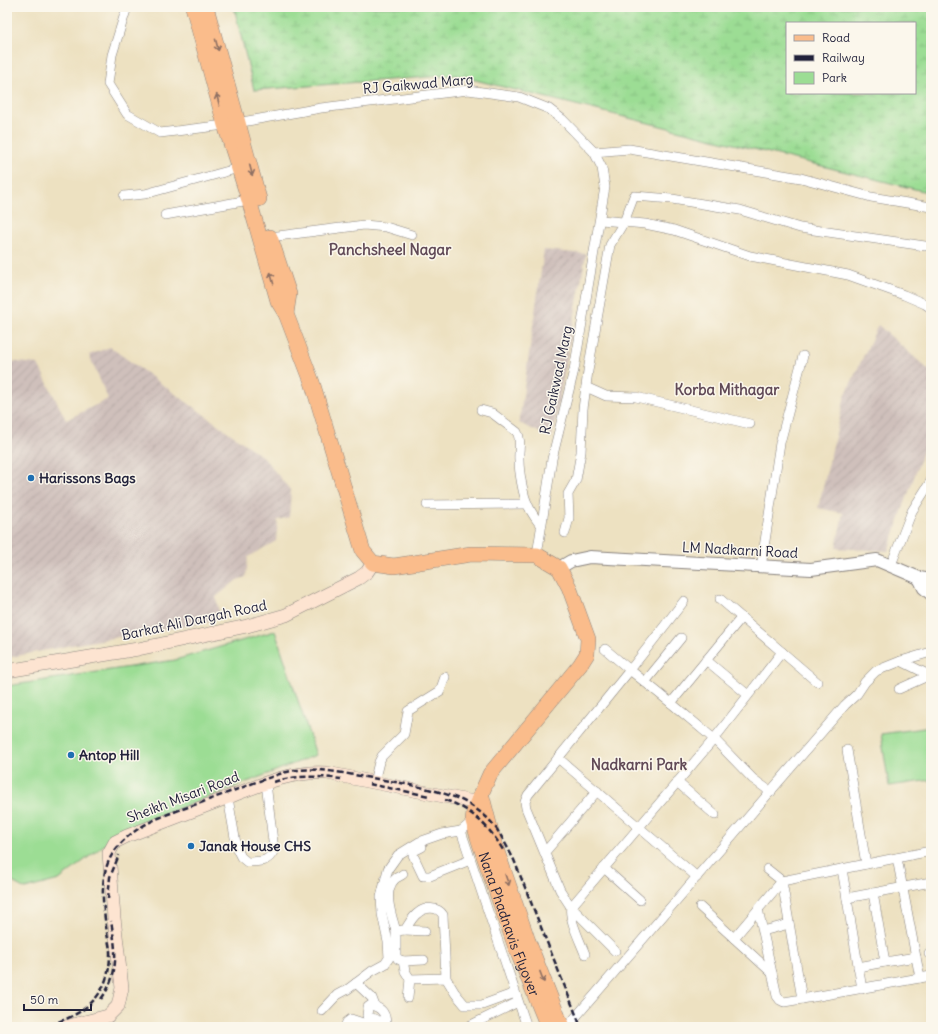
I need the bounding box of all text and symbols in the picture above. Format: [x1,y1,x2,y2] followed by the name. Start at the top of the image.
[786,22,916,94] legend
[822,30,850,45] text: Road
[214,38,221,51] one-way arrow
[822,50,865,65] text: Railway
[362,70,474,98] street label: RJ Gaikwad Marg
[822,70,847,85] text: Park
[214,94,222,107] one-way arrow
[248,163,255,176] one-way arrow
[329,240,452,260] district label: Panchsheel Nagar
[267,272,275,285] one-way arrow
[536,324,576,436] street label: RJ Gaikwad Marg
[675,380,780,400] district label: Korba Mithagar
[39,469,136,487] place label: Harissons Bags
[26,473,36,483] marker: Harissons Bags
[682,538,798,562] street label: LM Nadkarni Road
[120,596,268,644] street label: Barkat Ali Dargah Road
[79,746,139,764] place label: Antop Hill
[66,750,76,760] marker: Antop Hill
[591,755,688,774] district label: Nadkarni Park
[124,767,242,827] street label: Sheikh Misari Road
[199,837,311,855] place label: Janak House CHS
[186,841,196,851] marker: Janak House CHS
[474,850,544,999] street label: Nana Phadnavis Flyover
[503,874,511,886] one-way arrow
[539,971,547,983] one-way arrow
[24,986,91,1012] scale bar
[30,992,59,1007] text: 50 m

